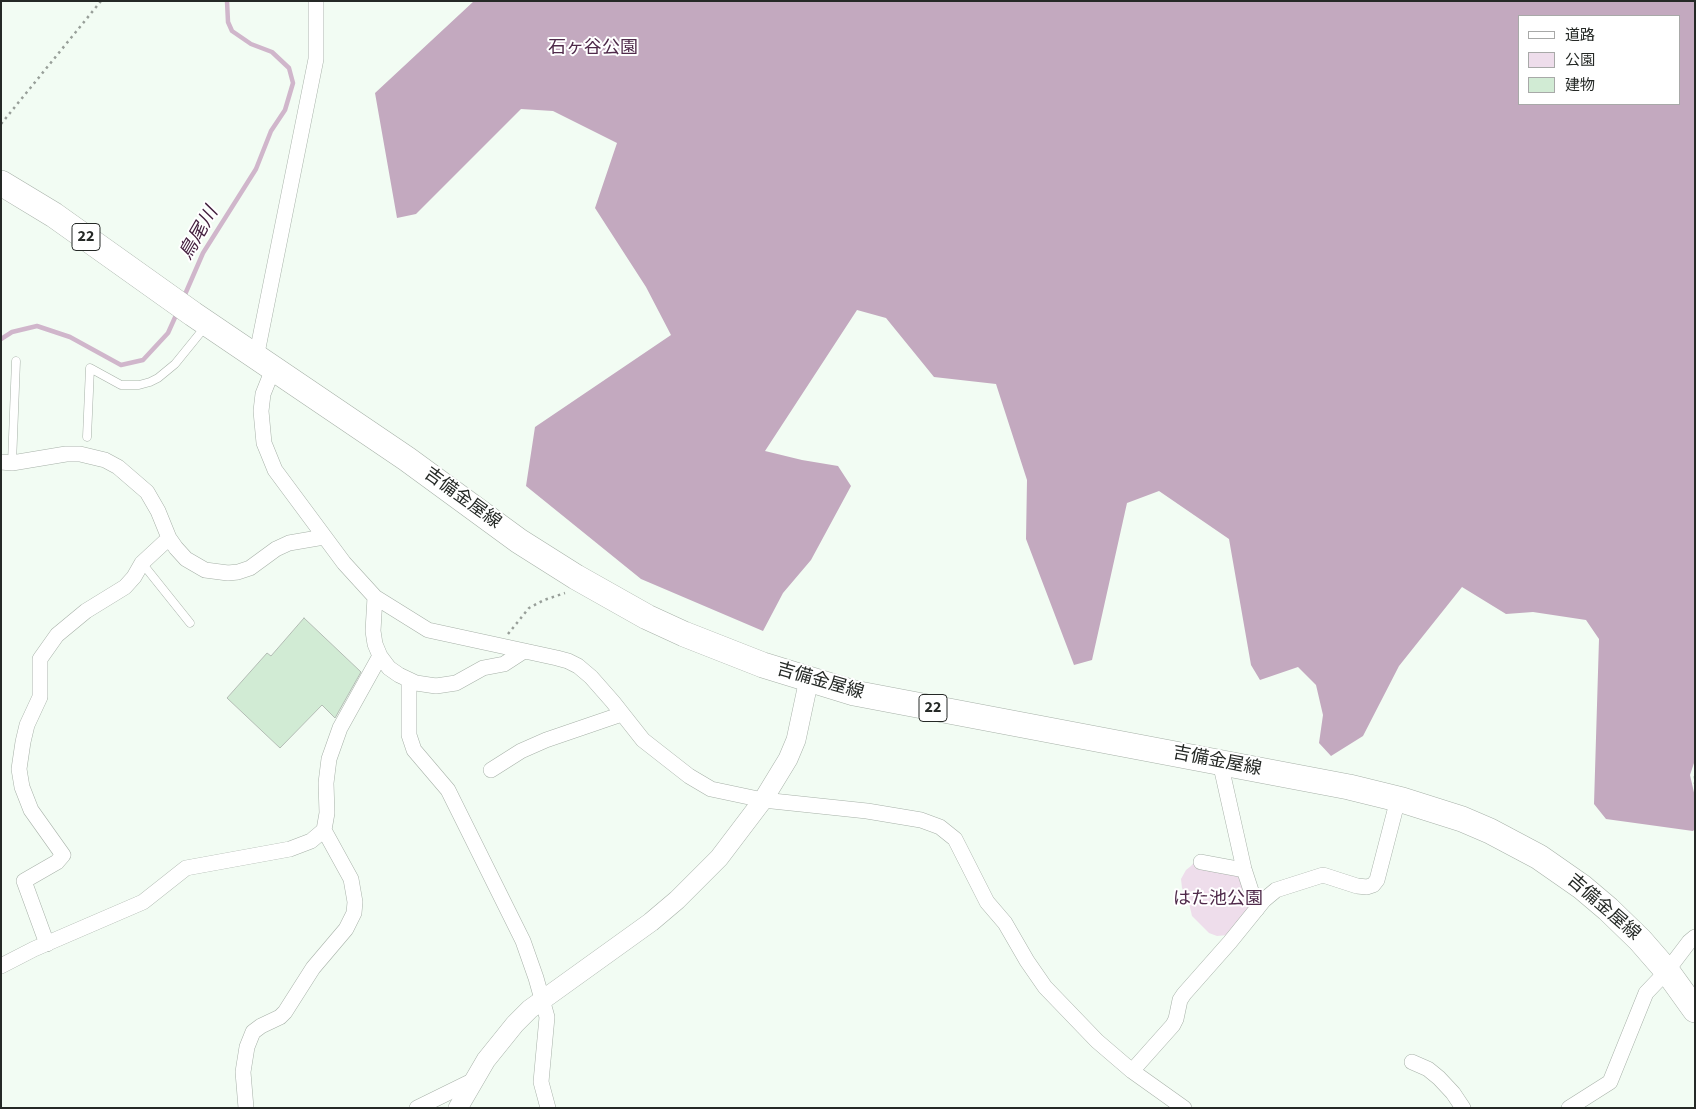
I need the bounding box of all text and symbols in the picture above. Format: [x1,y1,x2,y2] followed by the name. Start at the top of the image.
[1518,15,1681,105] legend
[1565,25,1595,46] text: 道路
[548,38,638,60] park label: 石ヶ谷公園
[1565,50,1595,71] text: 公園
[1565,75,1595,96] text: 建物
[176,204,224,264] water label: 鳥尾川
[72,223,100,250] road number: 22
[419,464,505,534] street label: 吉備金屋線
[774,659,866,705] street label: 吉備金屋線
[919,694,947,721] road number: 22
[1171,743,1263,781] street label: 吉備金屋線
[1562,870,1644,946] street label: 吉備金屋線
[1173,889,1263,911] park label: はた池公園

